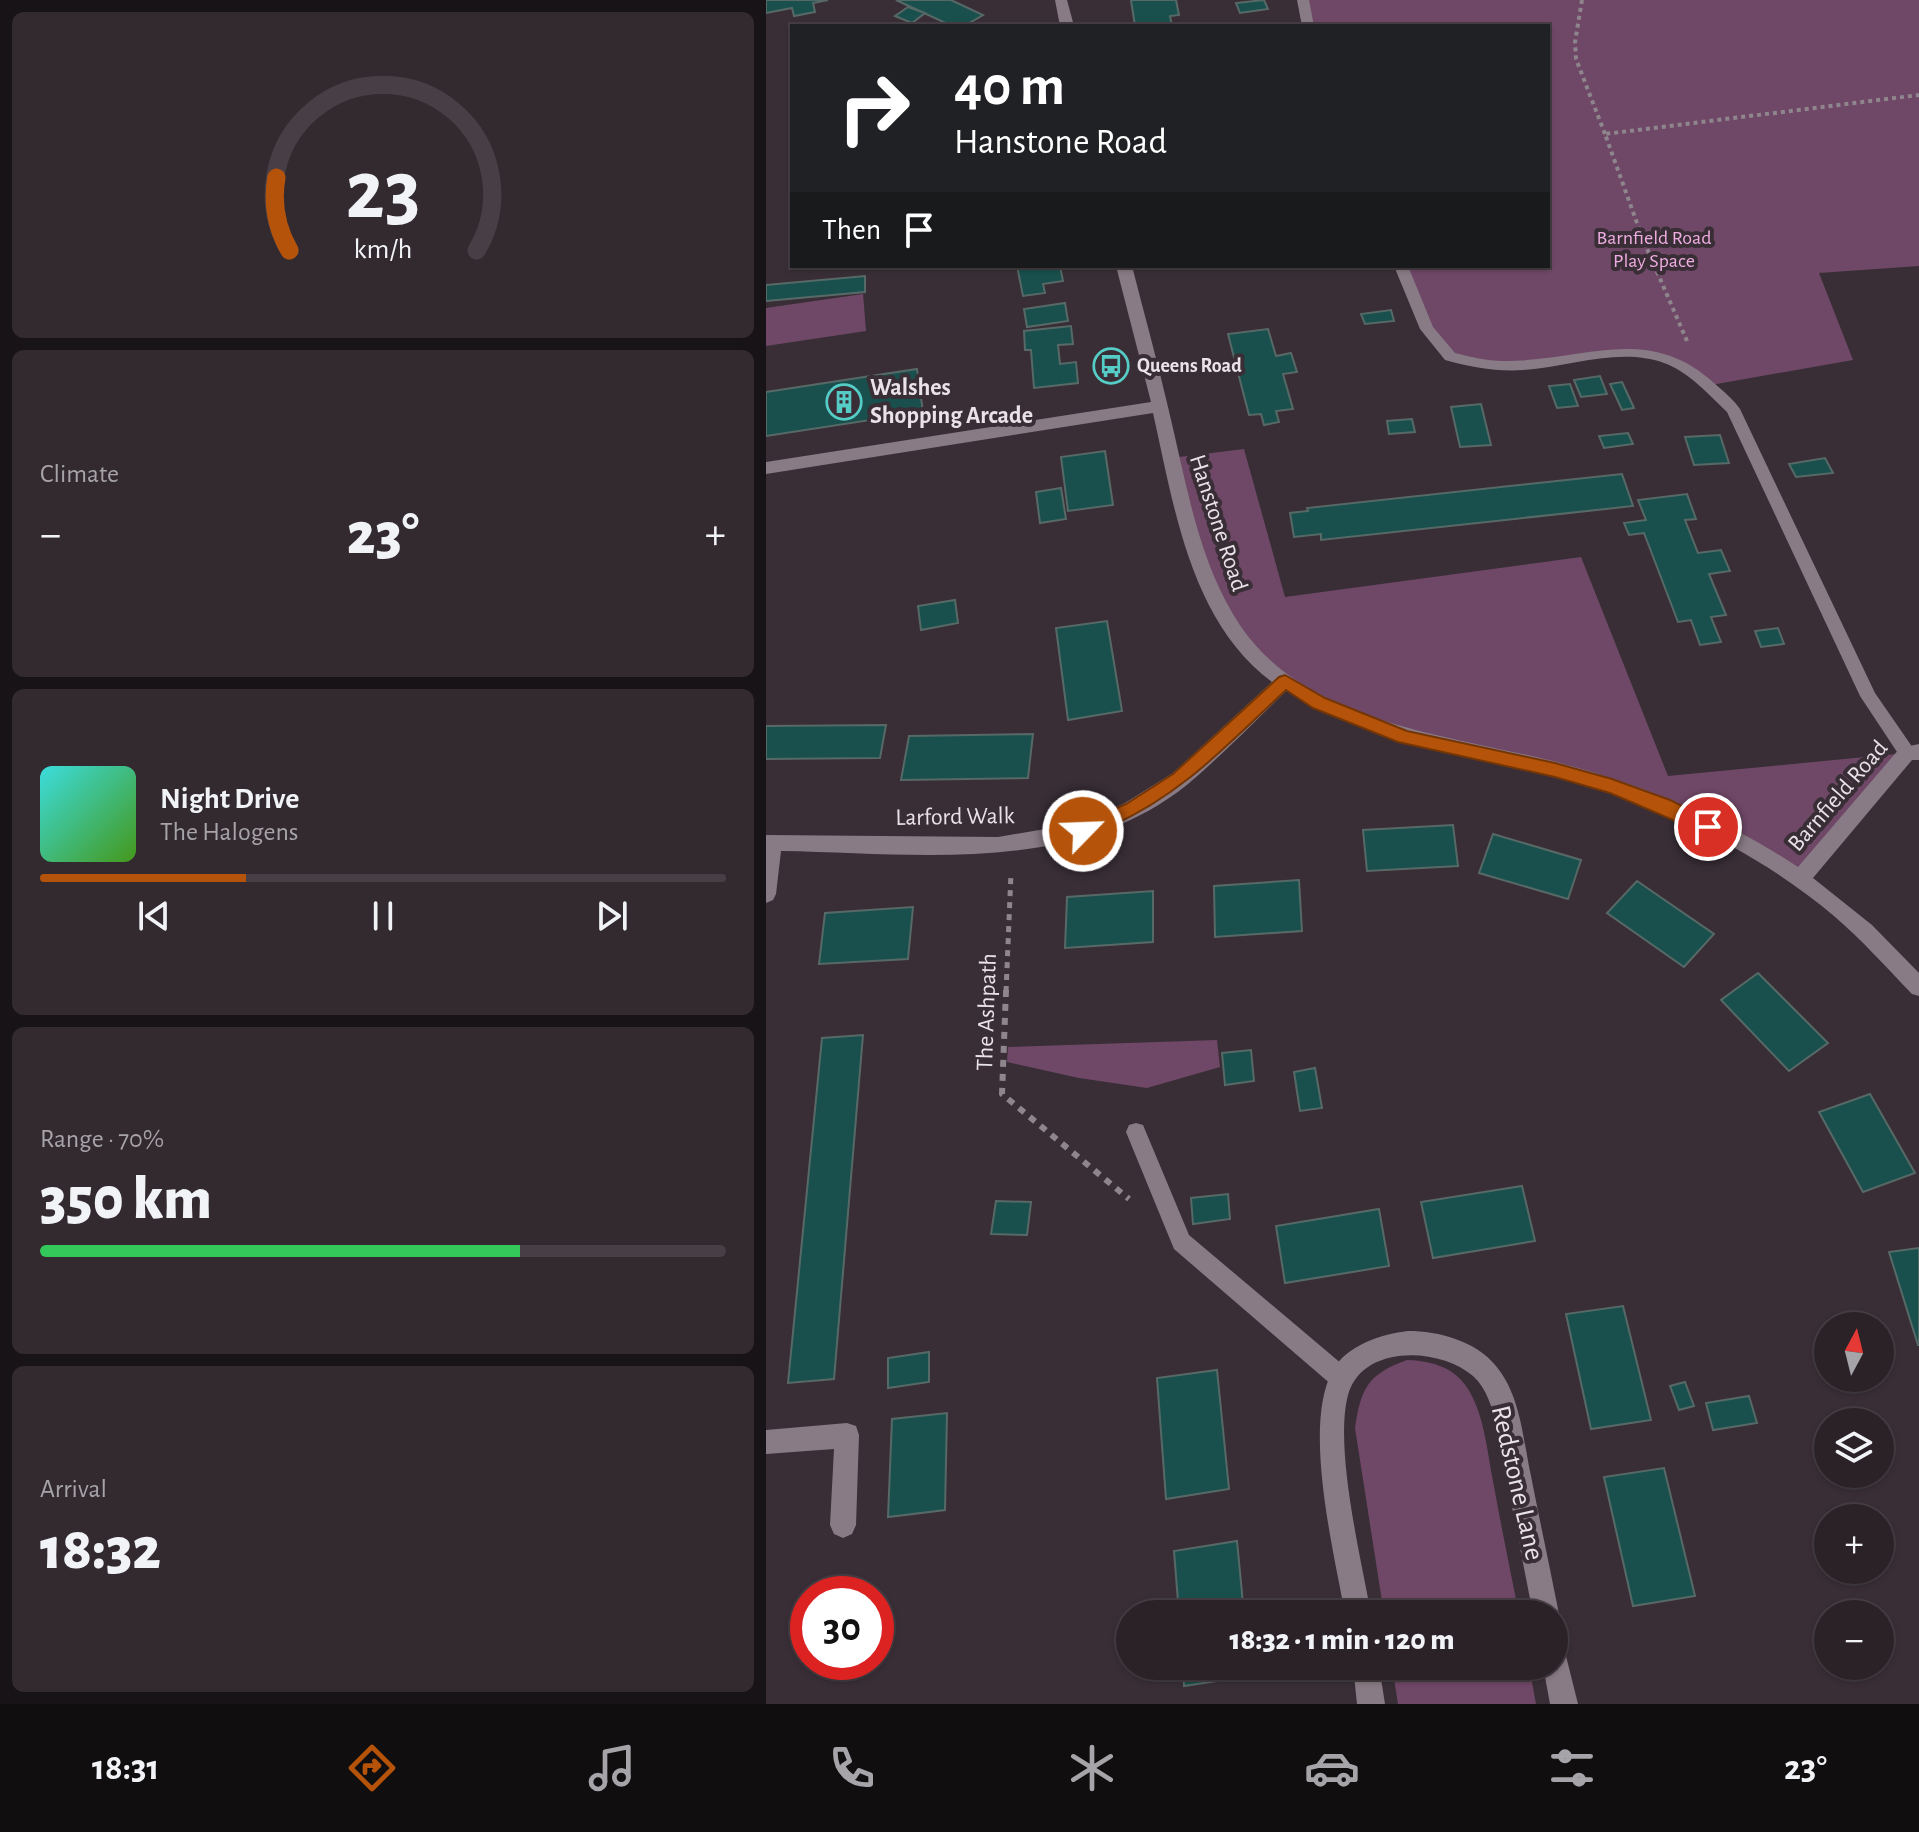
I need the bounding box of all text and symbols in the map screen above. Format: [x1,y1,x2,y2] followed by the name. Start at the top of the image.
[822,56,926,160] icon: right
[954,59,1065,115] text: 40 m
[954,124,1167,160] text: Hanstone Road
[345,150,421,234] text: 23
[897,208,941,252] icon: arrive
[822,215,881,245] text: Then
[1596,228,1712,271] park label: Barnfield Road Play Space
[354,235,412,264] text: km/h
[1092,347,1130,385] bus stop icon: Queens Road
[1137,356,1242,377] place label: Queens Road
[870,376,1033,428] place label: Walshes Shopping Arcade
[825,383,863,421] building icon: Walshes Shopping Arcade
[1185,452,1251,594] street label: Hanstone Road
[40,461,119,487] text: Climate
[347,505,419,565] text: 23°
[40,513,61,557] text: −
[705,513,726,557] text: +
[1784,736,1892,856] street label: Barnfield Road
[160,784,299,814] text: Night Drive
[1041,789,1125,873] position arrow
[1674,793,1742,861] pin
[895,804,1015,830] street label: Larford Walk
[1686,805,1730,849] icon: arrive
[160,819,298,845] text: The Halogens
[132,894,176,938] icon: previous
[361,894,405,938] icon: pause
[590,894,634,938] icon: next
[973,953,1001,1071] street label: The Ashpath
[40,1126,164,1152] text: Range · 70%
[40,1170,212,1230] text: 350 km
[1814,1312,1894,1392] north arrow
[1814,1312,1894,1680] map controls
[1486,1403,1548,1563] street label: Redstone Lane
[1814,1408,1894,1488] button: layers
[40,1476,107,1502] text: Arrival
[1814,1504,1894,1584] button: +
[40,1520,161,1580] text: 18:32
[790,1576,894,1680] speed limit sign: 30
[1814,1600,1894,1680] button: −
[1229,1625,1455,1655] text: 18:32 · 1 min · 120 m
[344,1740,400,1796] icon: directions
[584,1740,640,1796] icon: music
[824,1740,880,1796] icon: phone
[1064,1740,1120,1796] icon: climate
[1304,1740,1360,1796] icon: car
[1544,1740,1600,1796] icon: filters
[92,1750,159,1786] text: 18:31
[1784,1750,1827,1786] text: 23°

